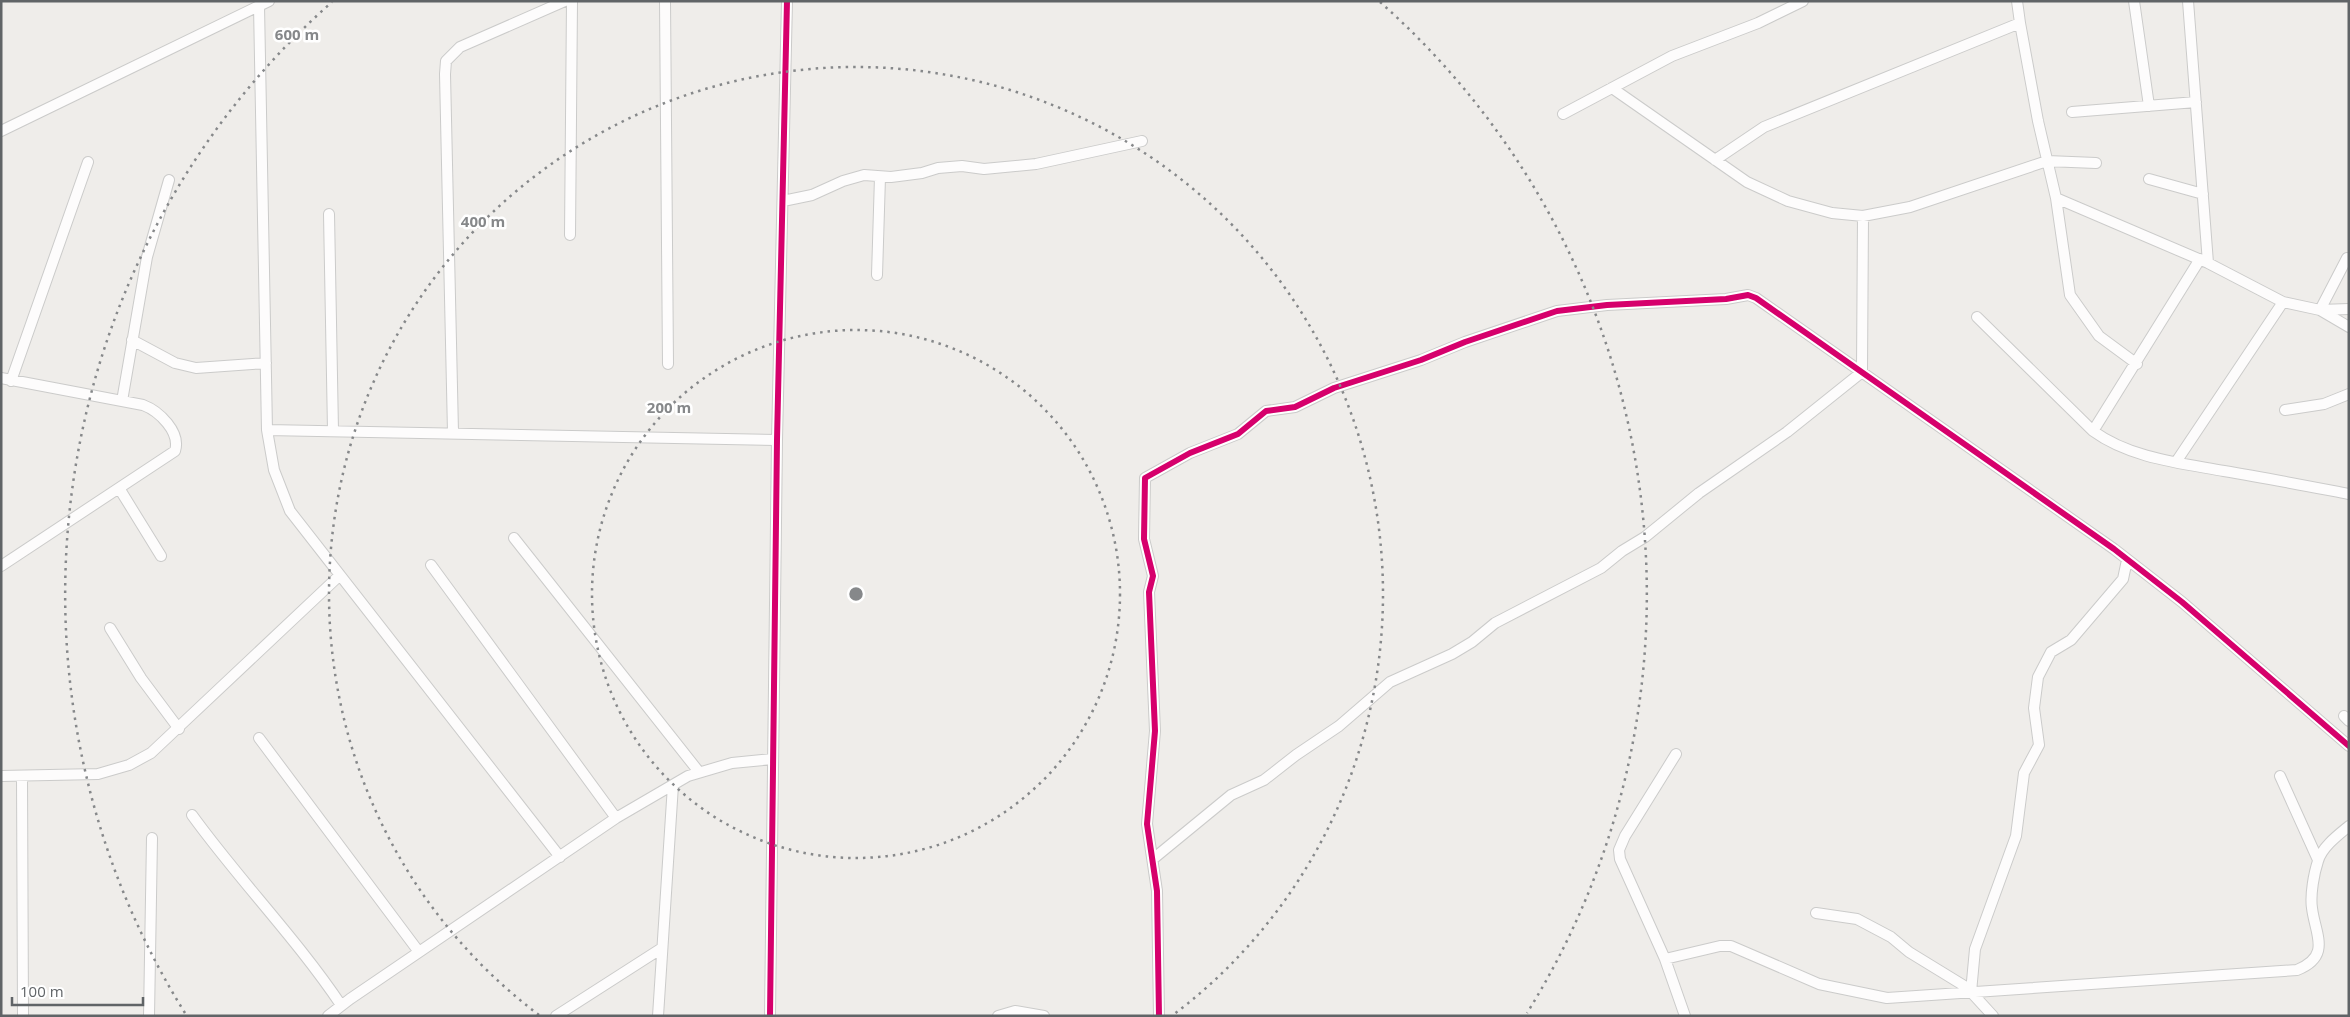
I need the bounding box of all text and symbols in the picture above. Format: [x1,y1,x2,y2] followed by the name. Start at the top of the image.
[275,24,319,44] text: 600 m
[461,211,505,231] text: 400 m
[647,397,691,417] text: 200 m
[847,585,865,603] centre of rings
[12,974,144,1006] scale bar
[20,981,64,1001] text: 100 m

